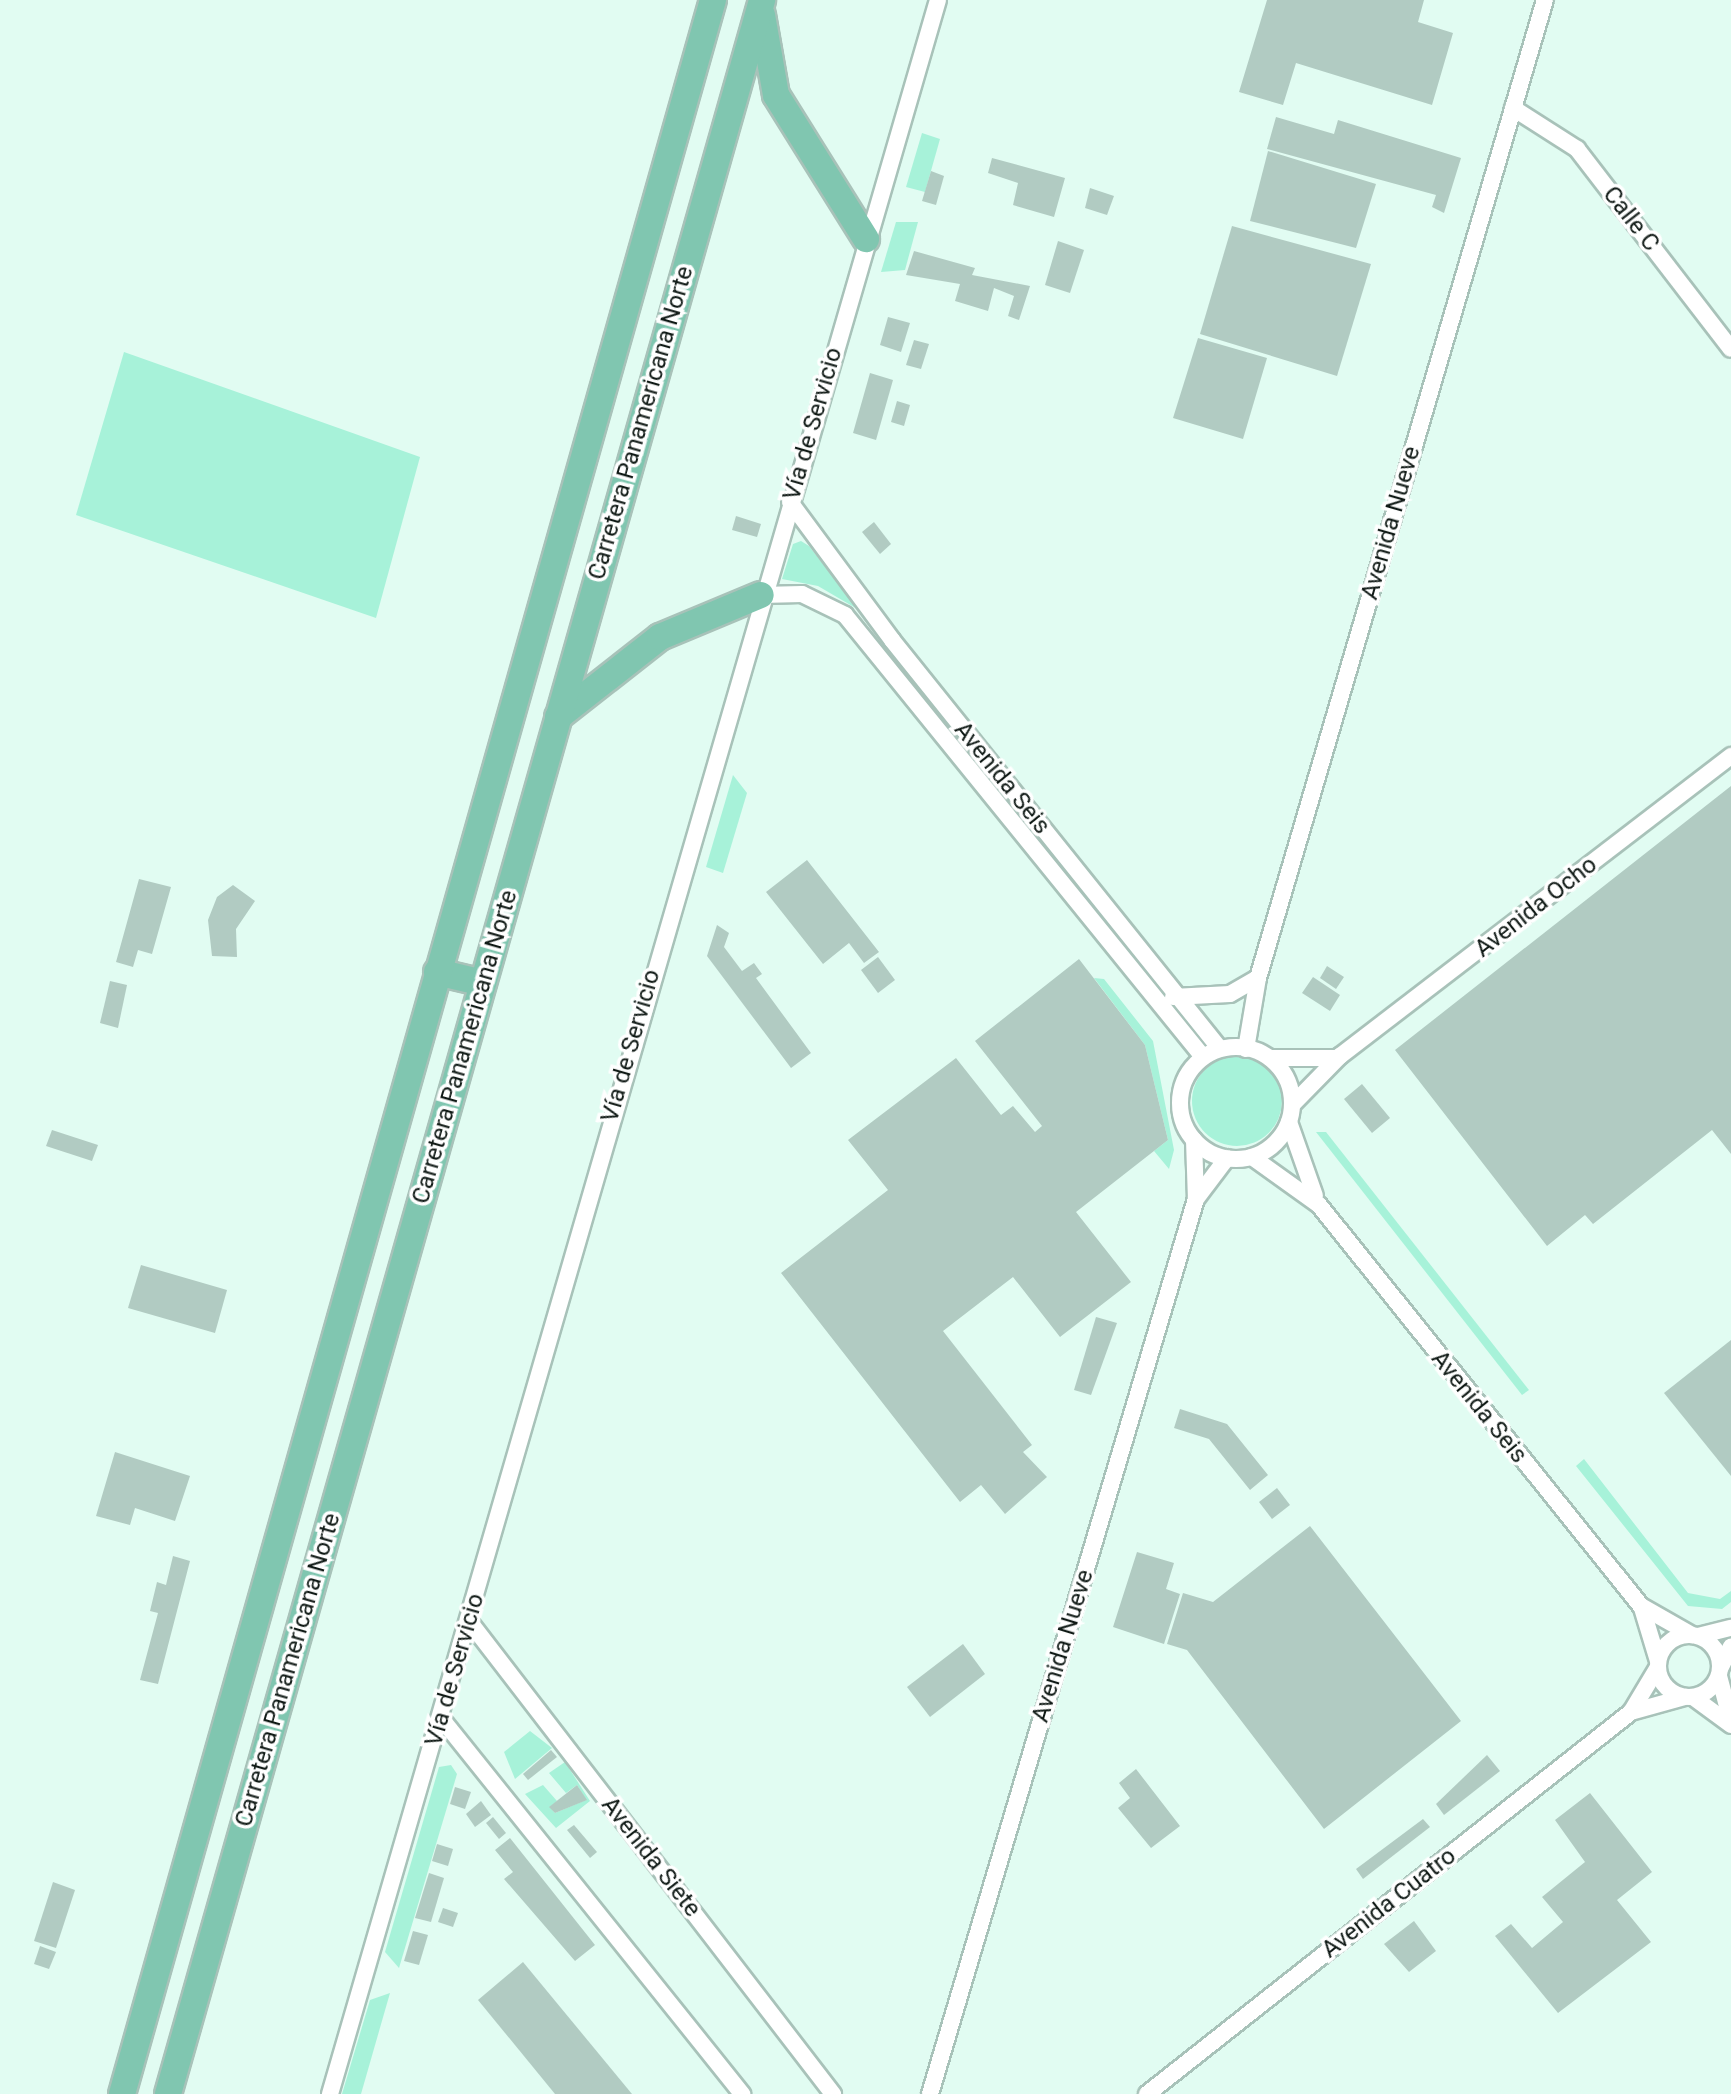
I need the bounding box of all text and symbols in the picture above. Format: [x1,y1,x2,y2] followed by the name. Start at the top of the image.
[1597,181,1665,257] street label: Calle C
[582,263,700,583] street label: Carretera Panamericana Norte
[777,344,849,504] street label: Vía de Servicio
[1355,443,1427,603] street label: Avenida Nueve
[948,716,1056,840] street label: Avenida Seis
[1469,850,1603,964] street label: Avenida Ocho
[406,887,524,1207] street label: Carretera Panamericana Norte
[595,966,667,1126] street label: Vía de Servicio
[1425,1345,1533,1469] street label: Avenida Seis
[229,1510,347,1830] street label: Carretera Panamericana Norte
[1026,1566,1100,1726] street label: Avenida Nueve
[419,1590,491,1750] street label: Vía de Servicio
[595,1791,707,1923] street label: Avenida Siete
[1316,1842,1462,1964] street label: Avenida Cuatro

